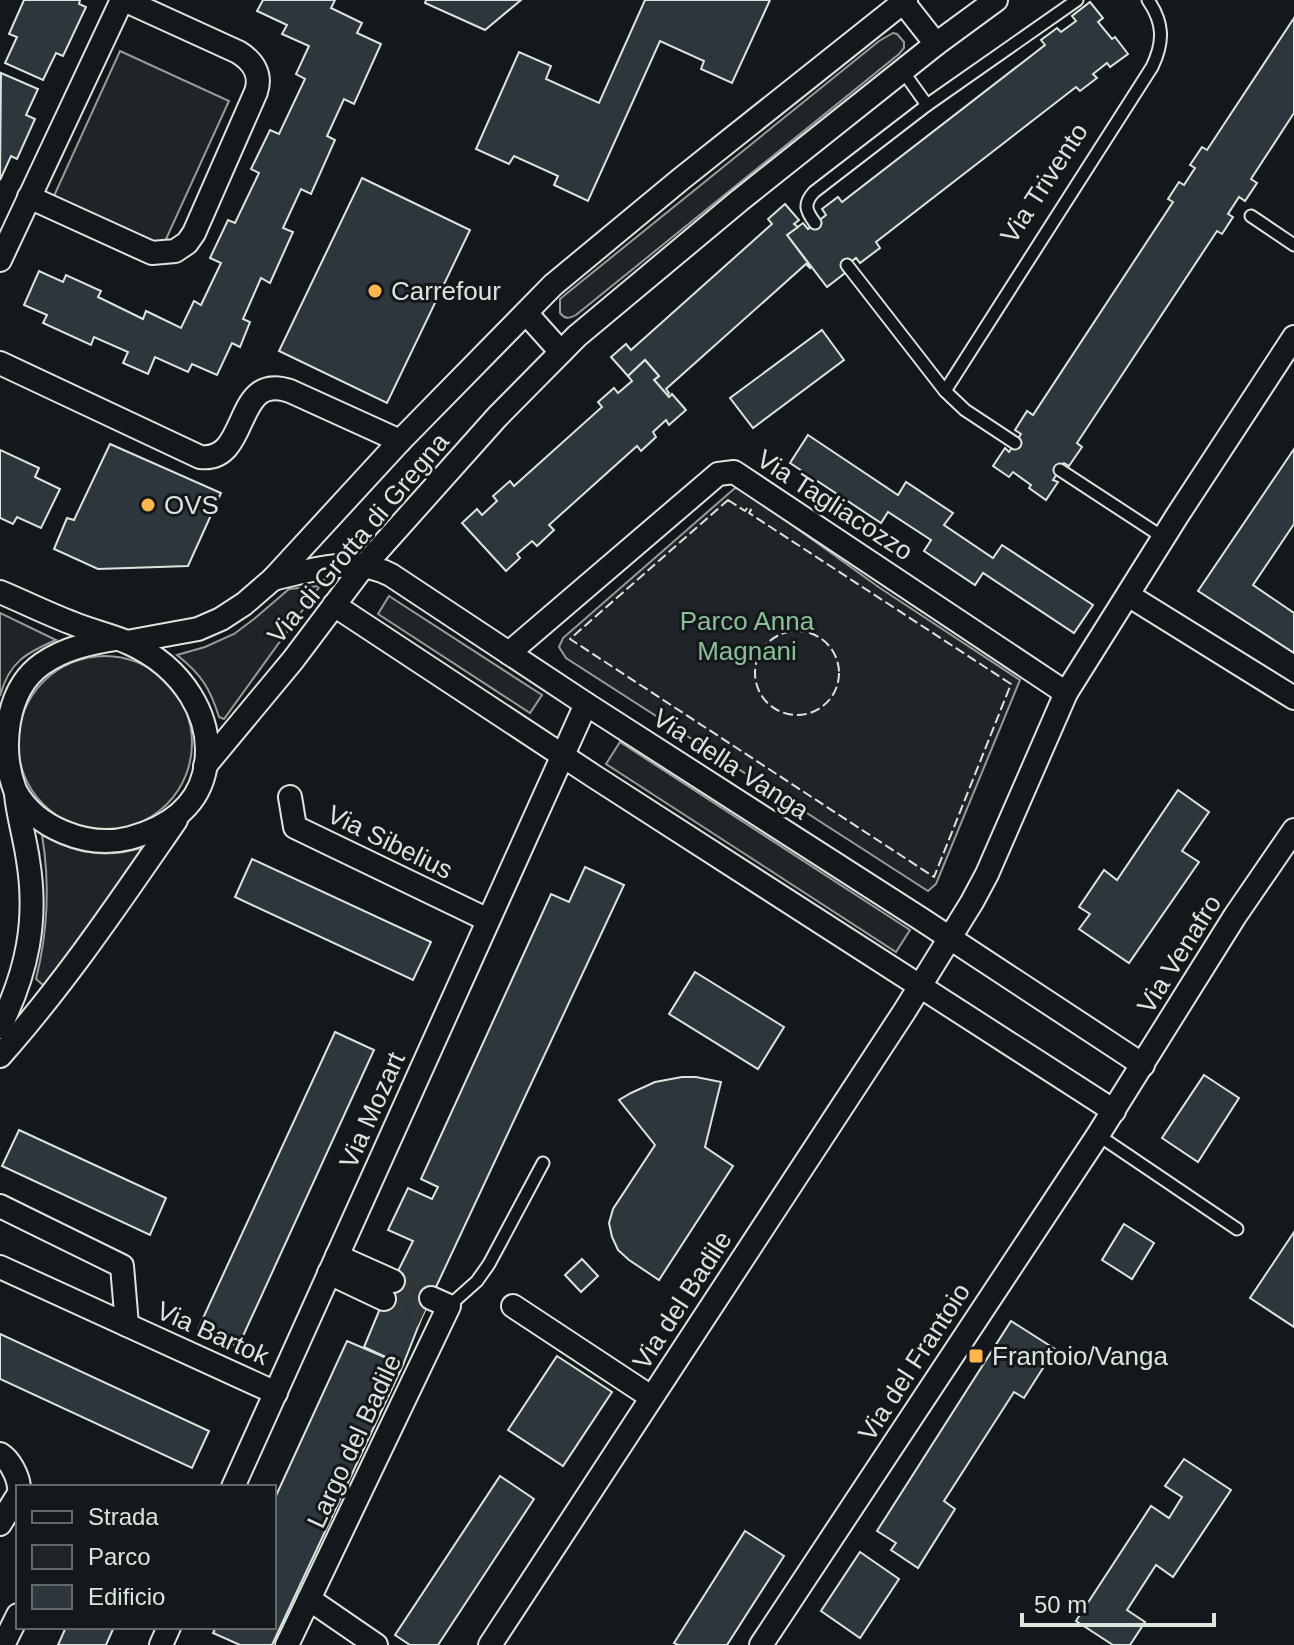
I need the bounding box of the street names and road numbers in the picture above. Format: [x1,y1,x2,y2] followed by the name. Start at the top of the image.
[994,117,1094,249] street label: Via Trivento
[261,426,455,649] street label: Via di Grotta di Gregna
[751,443,919,567] street label: Via Tagliacozzo
[647,702,815,826] street label: Via della Vanga
[323,799,457,885] street label: Via Sibelius
[1131,889,1227,1019] street label: Via Venafro
[333,1047,411,1173] street label: Via Mozart
[626,1225,738,1375] street label: Via del Badile
[852,1278,976,1446] street label: Via del Frantoio
[152,1295,275,1371] street label: Via Bartok
[301,1350,407,1532] street label: Largo del Badile

